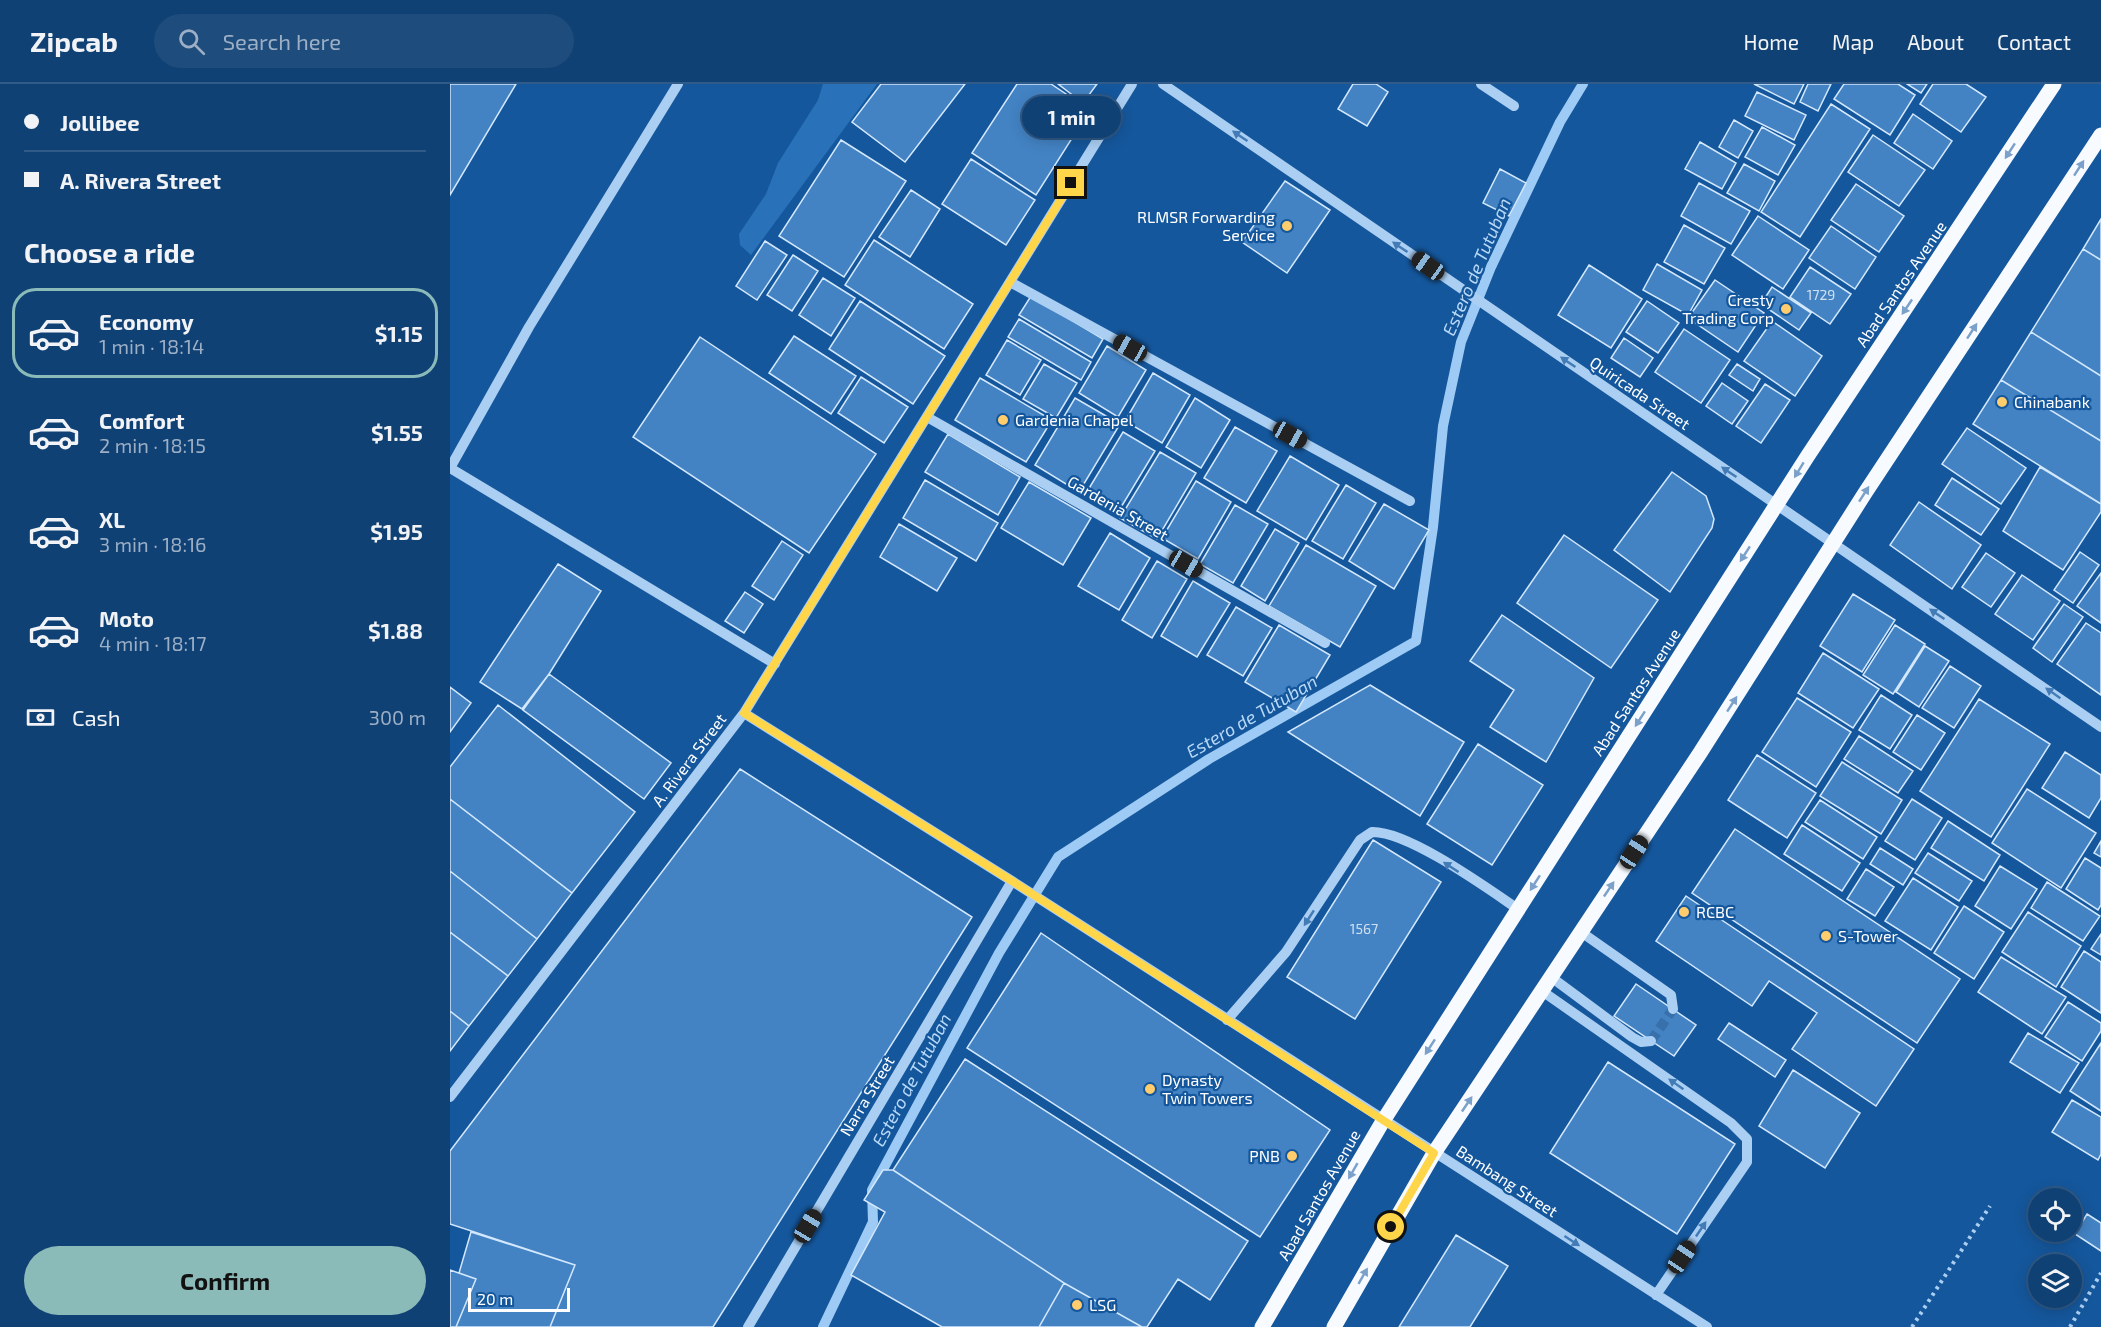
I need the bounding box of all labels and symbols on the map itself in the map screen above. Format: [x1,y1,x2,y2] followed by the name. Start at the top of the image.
[1022,96,1120,138] callout: 1 min
[1231,131,1248,142] one-way arrow
[2005,142,2016,159] one-way arrow
[2073,160,2084,176] one-way arrow
[1057,169,1084,196] route end
[1437,194,1515,339] water label: Estero de Tutuban
[1137,207,1275,244] place label: RLMSR Forwarding Service
[1851,217,1950,350] street label: Abad Santos Avenue
[1280,219,1294,233] marker: RLMSR Forwarding Service
[1393,241,1409,253] one-way arrow
[1408,248,1448,284] car
[1807,286,1835,303] house number: 1729
[1682,290,1775,327] place label: Cresty Trading Corp
[1901,299,1913,315] one-way arrow
[1779,302,1793,316] marker: Cresty Trading Corp
[1966,323,1977,339] one-way arrow
[1110,331,1150,365] car
[1586,352,1694,434] street label: Quiricada Street
[1561,356,1577,368] one-way arrow
[2014,392,2090,411] place label: Chinabank
[1995,395,2009,409] marker: Chinabank
[1015,410,1134,429] place label: Gardenia Chapel
[996,413,1010,427] marker: Gardenia Chapel
[1270,418,1310,452] car
[1794,462,1804,479] one-way arrow
[1721,467,1737,478] one-way arrow
[1065,471,1172,544] street label: Gardenia Street
[1859,486,1870,502] one-way arrow
[1740,546,1751,563] one-way arrow
[1166,547,1206,581] car
[1929,609,1945,620] one-way arrow
[1587,625,1684,759] street label: Abad Santos Avenue
[1182,670,1321,763] water label: Estero de Tutuban
[2044,688,2061,699] one-way arrow
[1726,696,1737,712] one-way arrow
[648,710,730,810] street label: A. Rivera Street
[1635,710,1646,727] one-way arrow
[1617,832,1651,872] car
[1443,861,1459,872] one-way arrow
[1530,875,1541,891] one-way arrow
[1604,881,1615,898] one-way arrow
[1696,902,1734,921] place label: RCBC
[1677,905,1691,919] marker: RCBC
[1303,910,1314,926] one-way arrow
[1350,920,1378,937] house number: 1567
[1838,926,1899,945] place label: S-Tower
[1819,929,1833,943] marker: S-Tower
[867,1009,955,1150] water label: Estero de Tutuban
[1425,1039,1436,1055] one-way arrow
[835,1052,898,1139] street label: Narra Street
[1162,1070,1253,1107] place label: Dynasty Twin Towers
[1668,1078,1684,1090] one-way arrow
[1143,1082,1157,1096] marker: Dynasty Twin Towers
[1461,1096,1472,1112] one-way arrow
[1273,1126,1364,1263] street label: Abad Santos Avenue
[1453,1141,1561,1220] street label: Bambang Street
[1249,1146,1280,1165] place label: PNB
[1285,1149,1299,1163] marker: PNB
[1348,1163,1359,1179] one-way arrow
[791,1206,825,1246] car
[1377,1213,1404,1240] route start
[1695,1222,1707,1238] one-way arrow
[1564,1235,1580,1246] one-way arrow
[1664,1237,1700,1277] car
[1358,1268,1369,1284] one-way arrow
[468,1285,570,1312] scale bar
[1089,1295,1116,1314] place label: LSG
[1070,1298,1084,1312] marker: LSG

